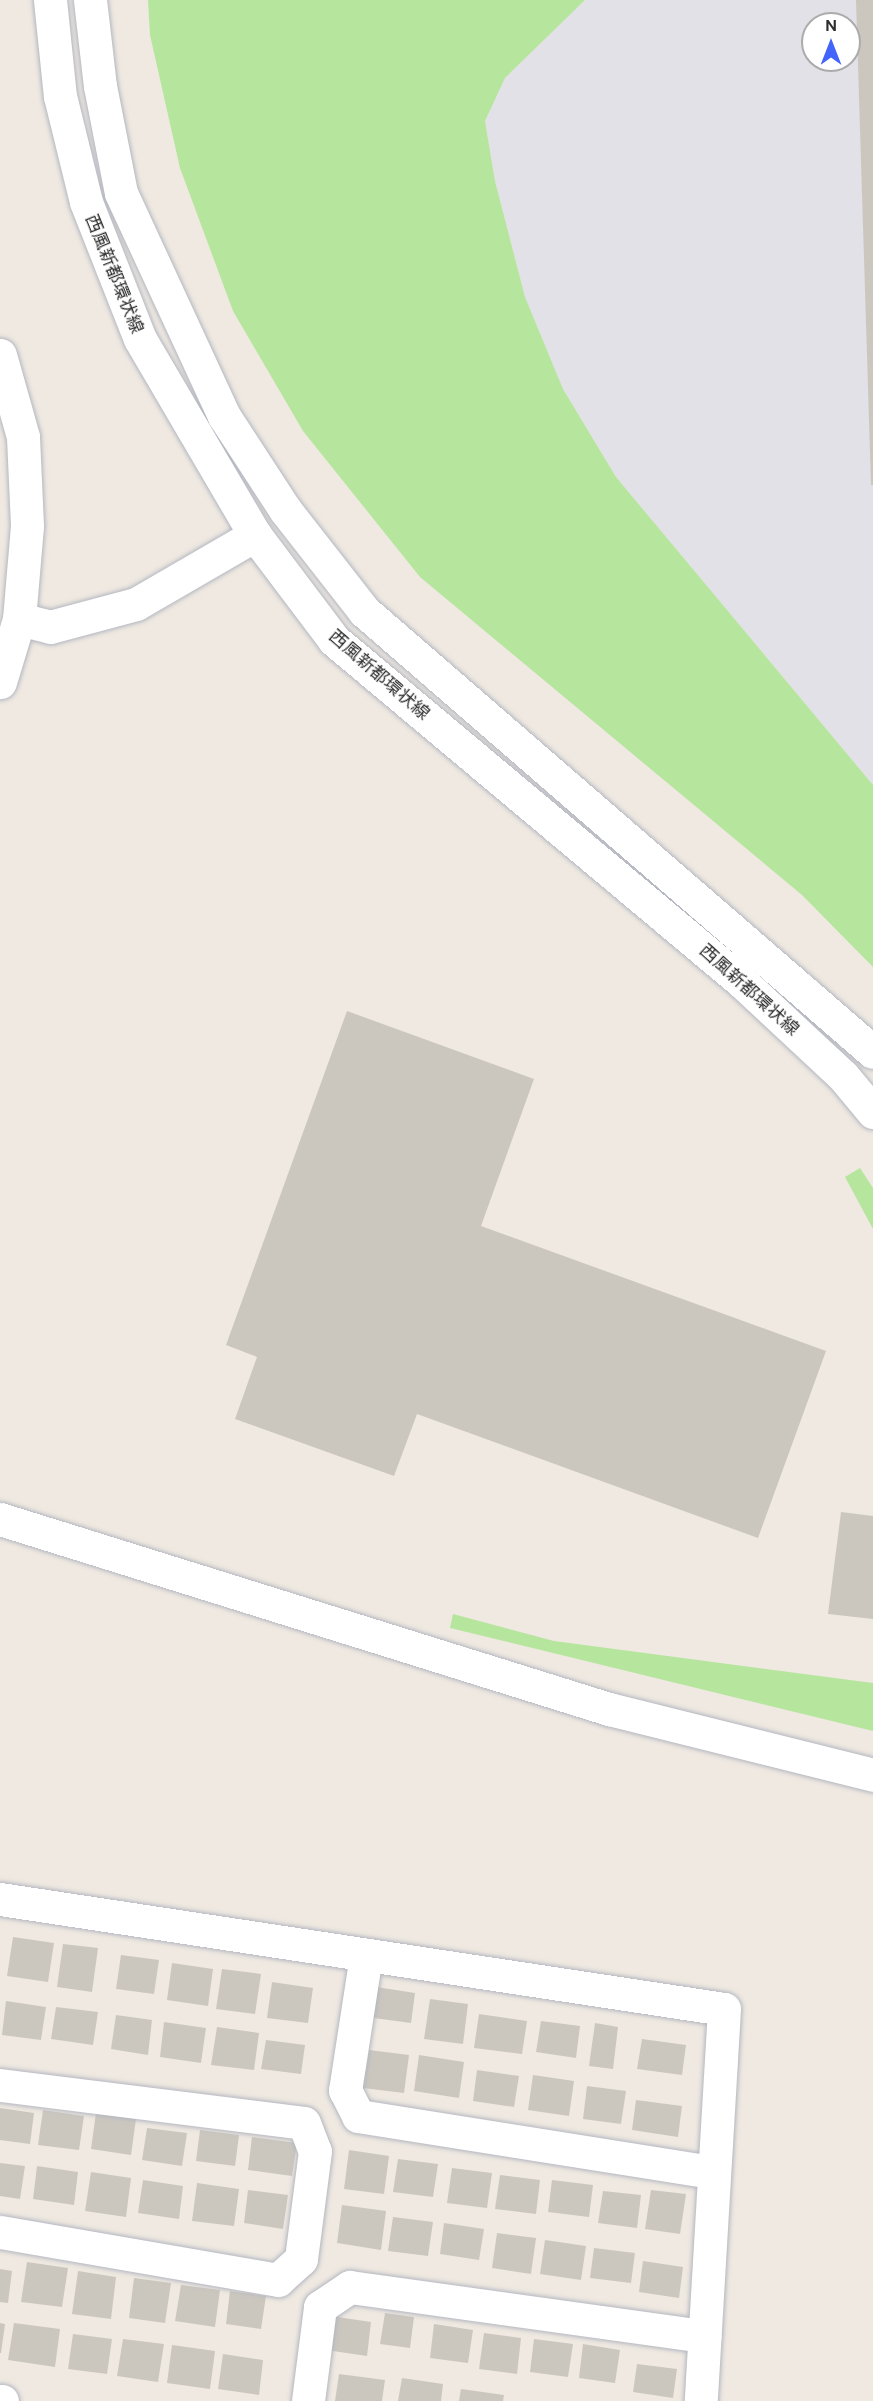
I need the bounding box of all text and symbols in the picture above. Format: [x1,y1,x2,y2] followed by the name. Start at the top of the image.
[801,12,861,72] north arrow
[825,15,837,36] text: N
[80,212,148,336] street label: 西風新都環状線
[324,626,434,724] street label: 西風新都環状線
[695,940,803,1040] street label: 西風新都環状線

